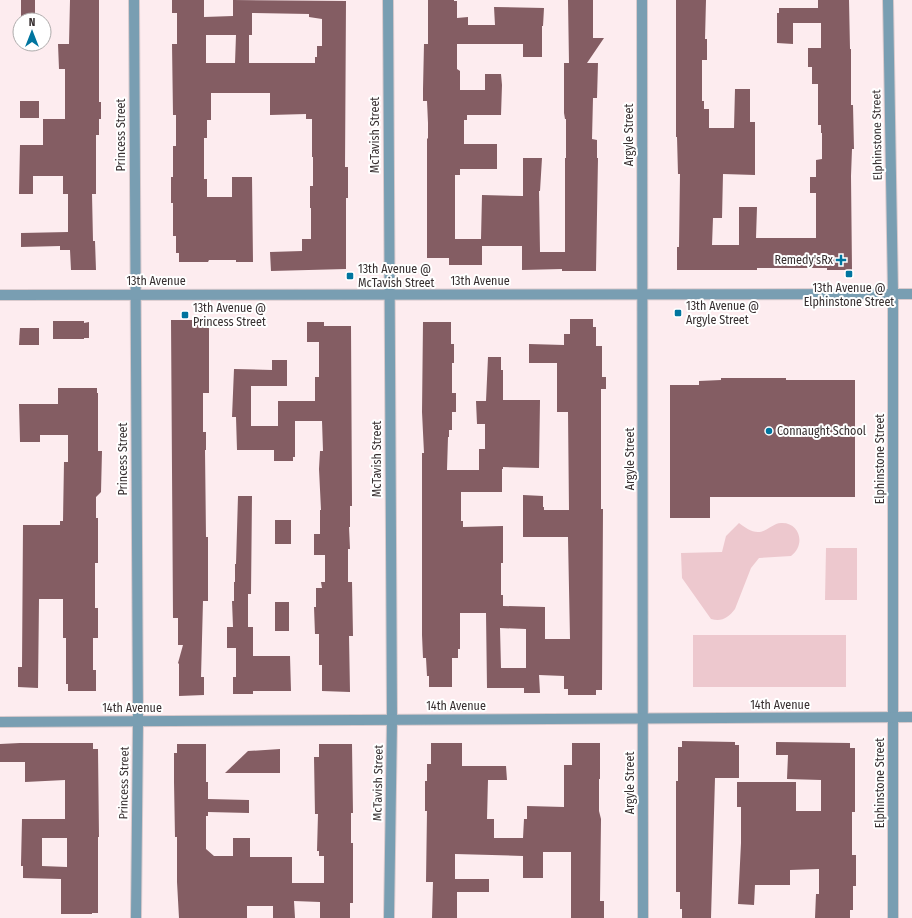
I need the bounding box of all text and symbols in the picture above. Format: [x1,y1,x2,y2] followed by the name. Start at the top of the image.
[12,12,52,52] north arrow
[29,16,35,29] text: N
[869,90,885,180] street label: Elphinstone Street
[368,97,382,173] street label: McTavish Street
[114,98,128,171] street label: Princess Street
[622,104,636,166] street label: Argyle Street
[775,253,834,267] place label: Remedy'sRx
[836,255,846,265] marker: Remedy'sRx
[358,262,435,290] place label: 13th Avenue @ McTavish Street
[844,269,854,279] marker: 13th Avenue @ Elphinstone Street
[345,271,355,281] marker: 13th Avenue @ McTavish Street
[126,274,186,288] street label: 13th Avenue
[450,274,510,288] street label: 13th Avenue
[804,281,894,309] place label: 13th Avenue @ Elphinstone Street
[686,299,759,327] place label: 13th Avenue @ Argyle Street
[193,301,266,329] place label: 13th Avenue @ Princess Street
[673,308,683,318] marker: 13th Avenue @ Argyle Street
[180,310,190,320] marker: 13th Avenue @ Princess Street
[873,414,887,504] street label: Elphinstone Street
[370,421,384,497] street label: McTavish Street
[116,422,130,495] street label: Princess Street
[777,424,866,438] place label: Connaught School
[764,426,774,436] marker: Connaught School
[623,428,637,490] street label: Argyle Street
[750,698,810,712] street label: 14th Avenue
[426,699,486,713] street label: 14th Avenue
[102,701,162,715] street label: 14th Avenue
[873,738,887,828] street label: Elphinstone Street
[370,745,386,821] street label: McTavish Street
[116,746,132,820] street label: Princess Street
[623,752,637,814] street label: Argyle Street

